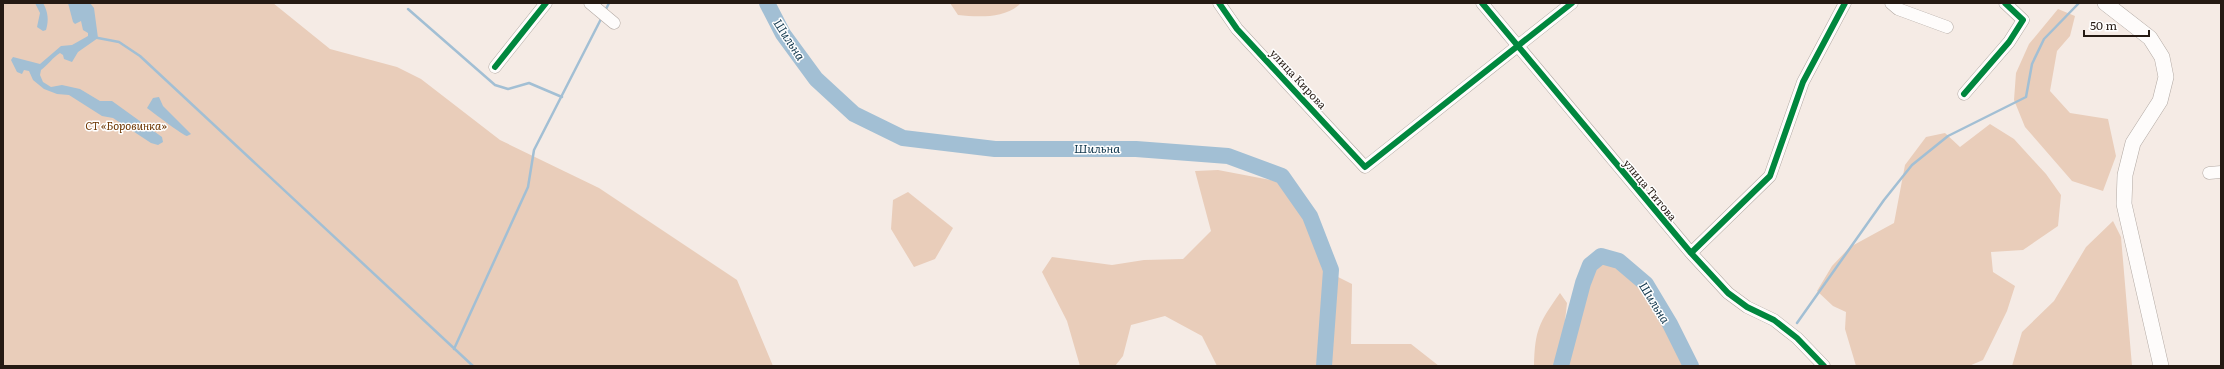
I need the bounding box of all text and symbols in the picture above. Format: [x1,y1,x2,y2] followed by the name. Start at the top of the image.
[2084,12,2149,38] scale bar
[770,15,810,64] water label: Шильна
[2090,16,2117,34] text: 50 m
[1267,45,1331,112] street label: улица Кирова
[85,117,167,133] park label: СТ «Боровинка»
[1074,139,1120,157] water label: Шильна
[1620,155,1681,224] street label: улица Титова
[1635,278,1675,327] water label: Шильна

